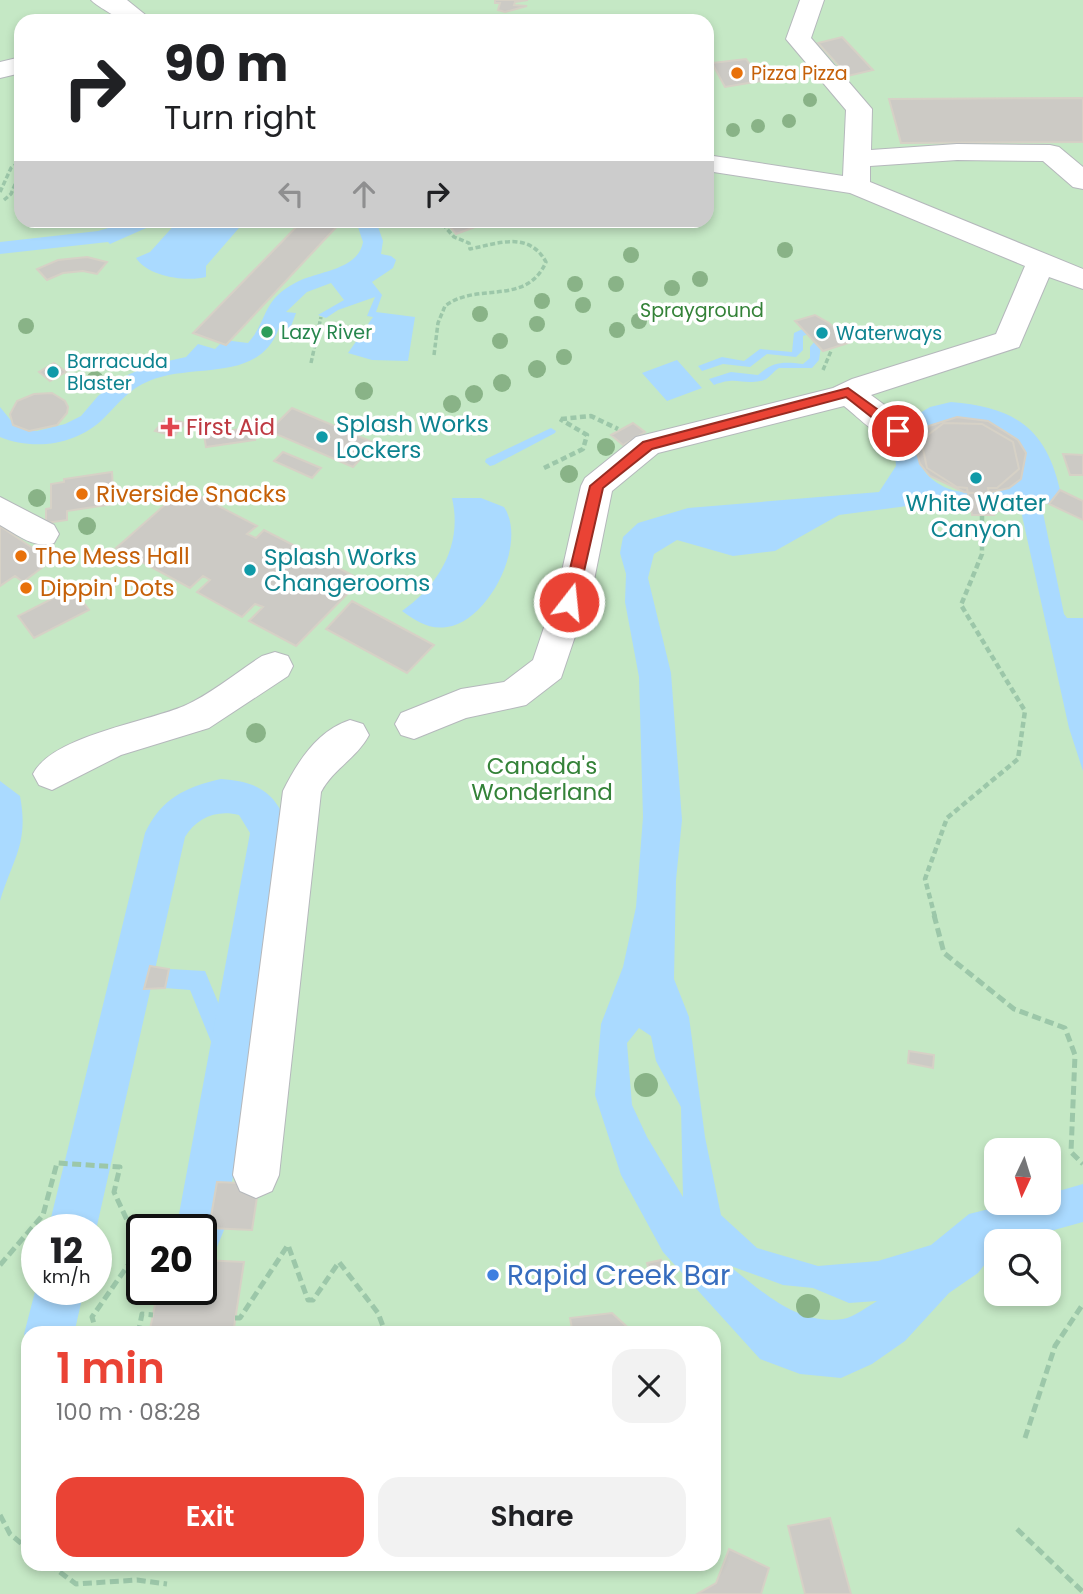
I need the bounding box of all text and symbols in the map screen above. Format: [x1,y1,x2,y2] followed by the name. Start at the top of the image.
[164,30,288,98] text: 90 m
[49,42,140,133] icon: right
[751,60,848,87] place label: Pizza Pizza
[729,65,745,81] marker: Pizza Pizza
[164,95,316,140] text: Turn right
[272,175,310,213] icon: left
[345,175,383,213] icon: ahead
[418,175,456,213] icon: right
[640,297,764,324] park label: Sprayground
[281,319,372,346] place label: Lazy River
[836,320,942,347] place label: Waterways
[259,324,275,340] marker: Lazy River
[814,325,830,341] marker: Waterways
[67,348,168,397] place label: Barracuda Blaster
[45,364,61,380] marker: Barracuda Blaster
[868,401,928,461] pin
[336,408,489,466] place label: Splash Works Lockers
[186,411,275,443] place label: First Aid
[879,412,917,450] icon: arrive
[160,417,180,437] marker: First Aid
[314,429,330,445] marker: Splash Works Lockers
[968,470,984,486] marker: White Water Canyon
[96,478,287,510] place label: Riverside Snacks
[74,486,90,502] marker: Riverside Snacks
[906,487,1046,545] place label: White Water Canyon
[35,540,190,572] place label: The Mess Hall
[264,541,430,599] place label: Splash Works Changerooms
[13,548,29,564] marker: The Mess Hall
[242,562,258,578] marker: Splash Works Changerooms
[532,565,606,639] position arrow
[40,572,175,604] place label: Dippin' Dots
[18,580,34,596] marker: Dippin' Dots
[471,750,613,808] park label: Canada's Wonderland
[984,1138,1060,1214] north arrow
[984,1138,1061,1306] map controls
[126,1214,217,1305] speed limit sign: 20
[50,1226,83,1275] text: 12
[984,1229,1061,1306] button: search
[507,1256,730,1295] place label: Rapid Creek Bar
[43,1264,90,1289] text: km/h
[485,1267,501,1283] marker: Rapid Creek Bar
[56,1339,165,1398] text: 1 min
[612,1349,686,1423] button: close
[56,1396,201,1428] text: 100 m · 08:28
[56,1477,364,1557] button: Exit
[378,1477,686,1557] button: Share

